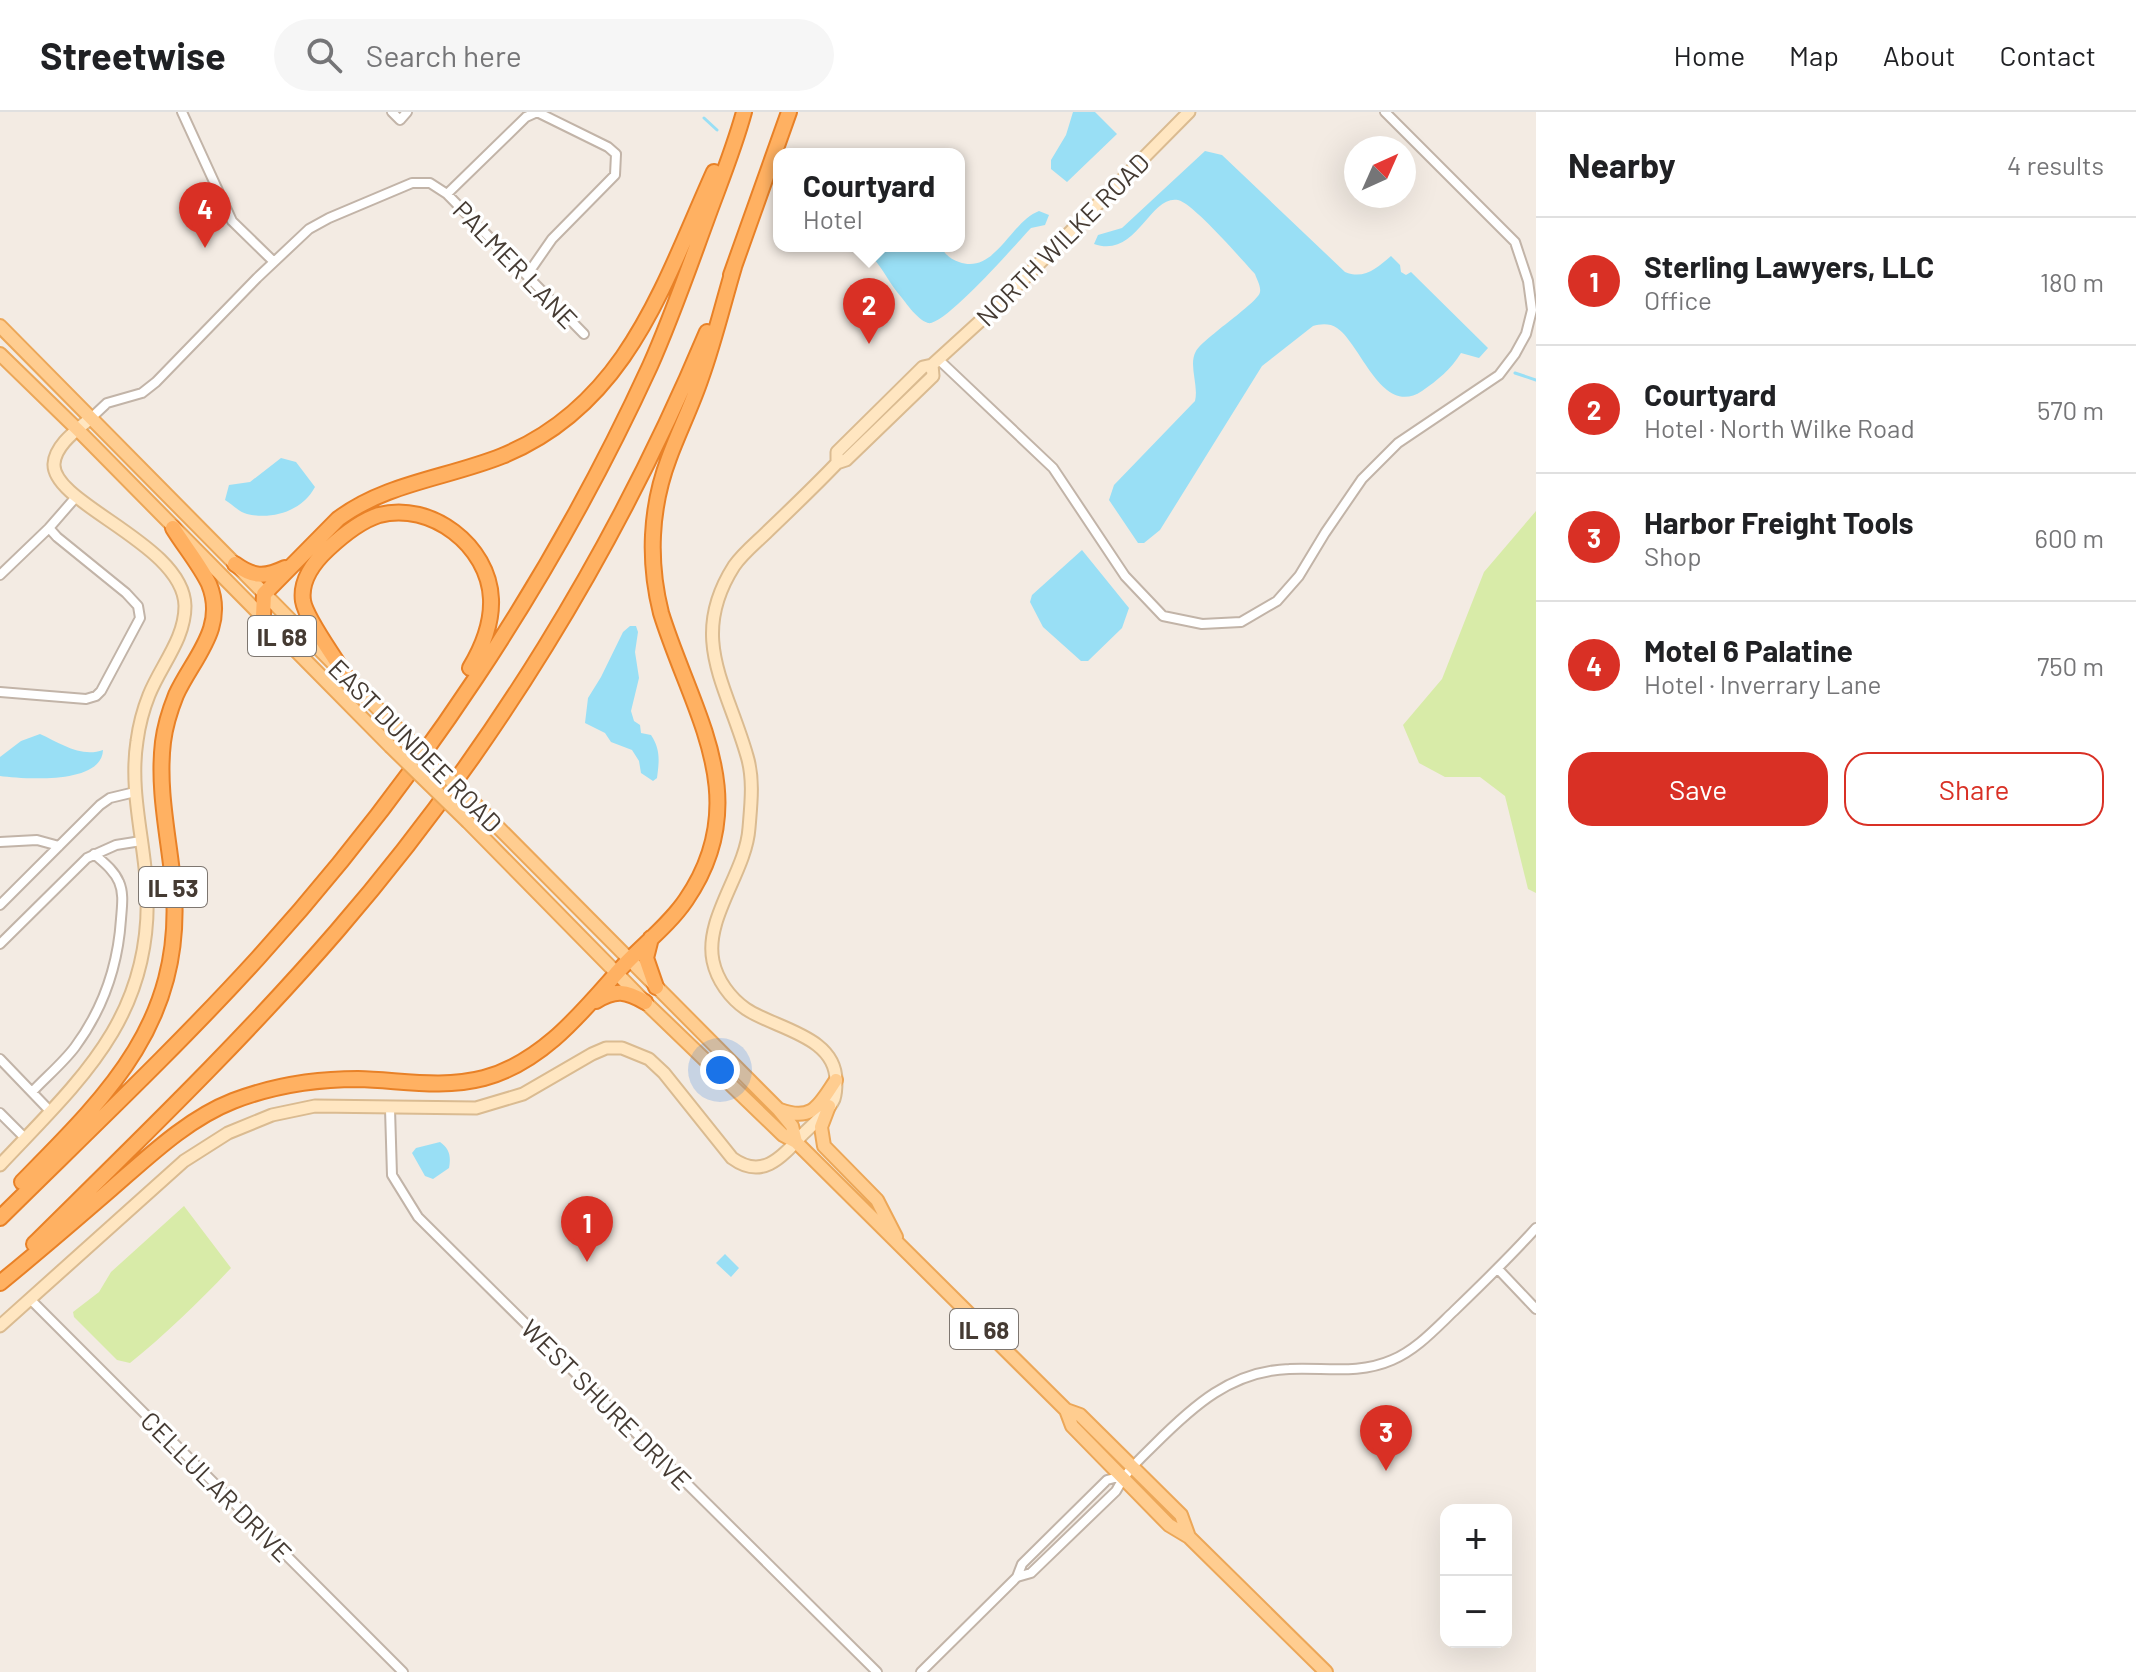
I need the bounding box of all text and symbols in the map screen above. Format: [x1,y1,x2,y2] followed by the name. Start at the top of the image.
[274,19,834,91] search box
[40,32,226,78] text: Streetwise
[302,33,346,77] icon: search
[366,37,522,73] text: Search here
[1674,38,1745,72] text: Home
[1789,38,1839,72] text: Map
[1883,38,1955,72] text: About
[1999,38,2096,72] text: Contact
[1344,136,1416,208] north arrow
[1568,144,1676,185] text: Nearby
[969,146,1155,332] street label: NORTH WILKE ROAD
[773,148,965,252] popup
[2007,149,2104,180] text: 4 results
[803,167,935,203] text: Courtyard
[179,182,231,248] pin: 4
[447,194,585,334] street label: PALMER LANE
[803,203,863,234] text: Hotel
[1644,248,1934,284] text: Sterling Lawyers, LLC
[1589,266,1599,297] text: 1
[2040,266,2104,297] text: 180 m
[843,278,895,344] pin: 2
[1644,284,1712,315] text: Office
[1644,376,1777,412] text: Courtyard
[1587,394,1601,425] text: 2
[2037,394,2104,425] text: 570 m
[1644,412,1915,443] text: Hotel · North Wilke Road
[1644,504,1914,540] text: Harbor Freight Tools
[1587,522,1601,553] text: 3
[2035,522,2104,553] text: 600 m
[1644,540,1702,571] text: Shop
[248,616,316,656] road number: IL 68
[1644,632,1853,668] text: Motel 6 Palatine
[1586,650,1602,681] text: 4
[2037,650,2104,681] text: 750 m
[323,652,509,838] street label: EAST DUNDEE ROAD
[1644,668,1881,699] text: Hotel · Inverrary Lane
[1568,752,1828,826] button: Save
[1844,752,2104,826] button: Share
[139,867,207,907] road number: IL 53
[700,1050,740,1090] your location
[561,1196,613,1262] pin: 1
[950,1309,1018,1349] road number: IL 68
[515,1312,699,1496] street label: WEST SHURE DRIVE
[135,1404,299,1568] street label: CELLULAR DRIVE
[1360,1405,1412,1471] pin: 3
[1440,1504,1512,1648] map controls
[1440,1504,1512,1576] button: +
[1440,1576,1512,1648] button: −

